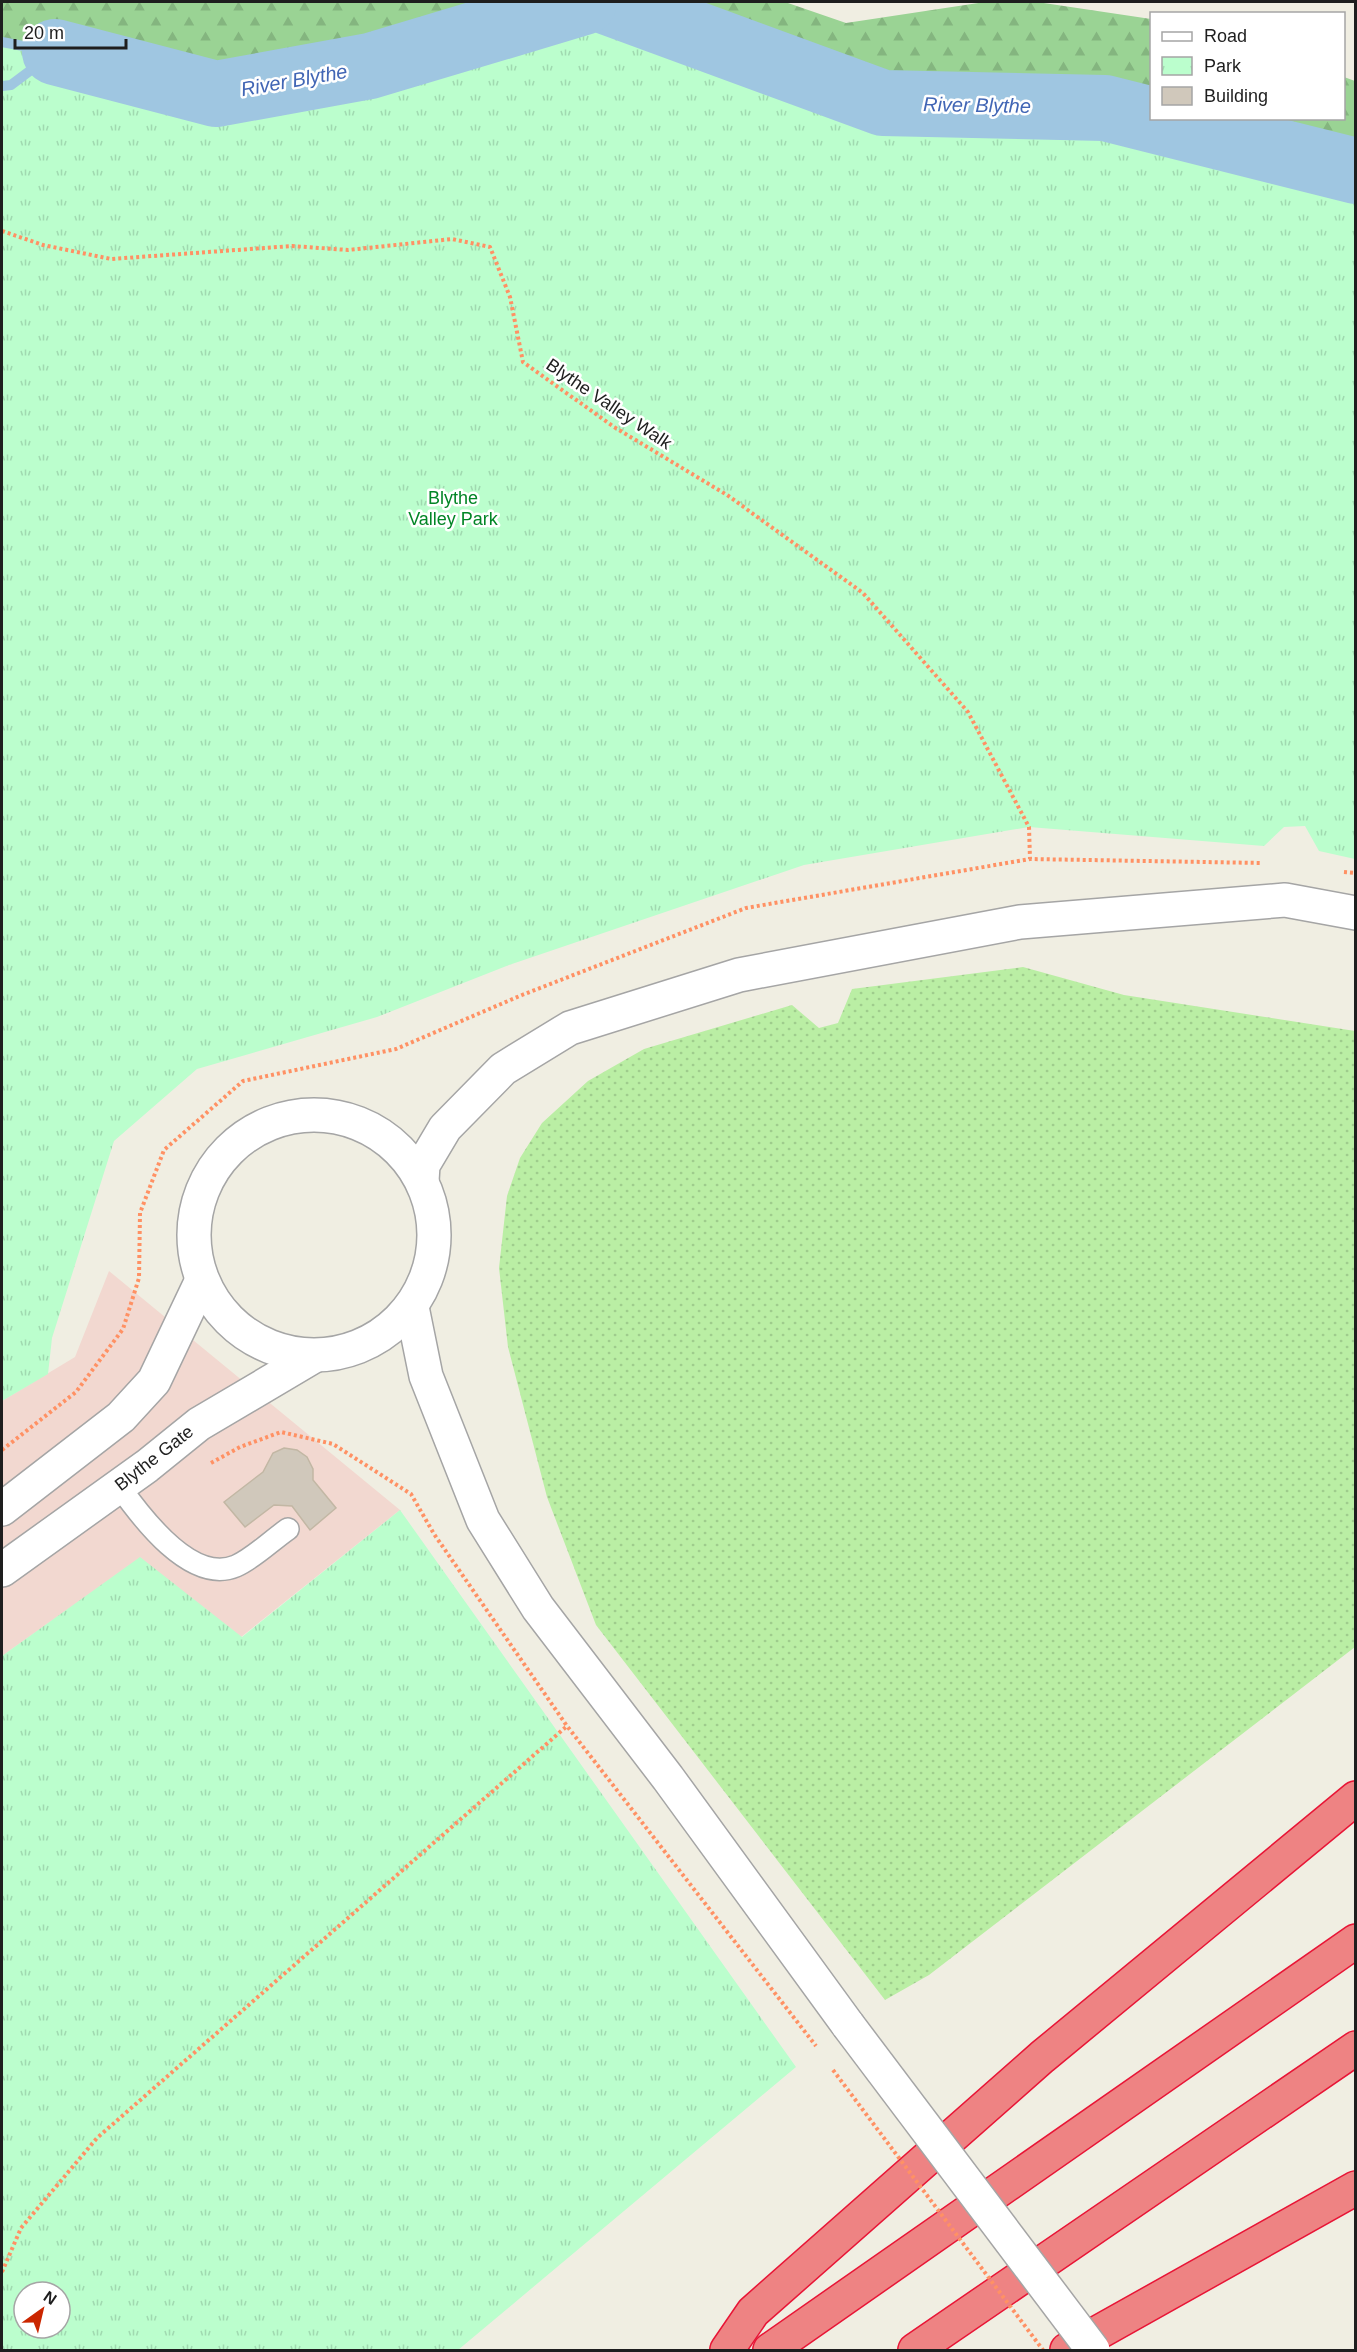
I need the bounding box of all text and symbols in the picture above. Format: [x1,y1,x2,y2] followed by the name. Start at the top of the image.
[15,12,126,50] scale bar
[1150,12,1345,120] legend
[24,23,64,43] text: 20 m
[1204,26,1247,46] text: Road
[1204,56,1242,76] text: Park
[239,60,349,100] water label: River Blythe
[1204,86,1268,106] text: Building
[923,93,1031,117] water label: River Blythe
[542,355,676,454] street label: Blythe Valley Walk
[408,488,499,529] park label: Blythe Valley Park
[111,1421,197,1495] street label: Blythe Gate
[12,2280,72,2340] north arrow
[41,2288,60,2308] text: N

